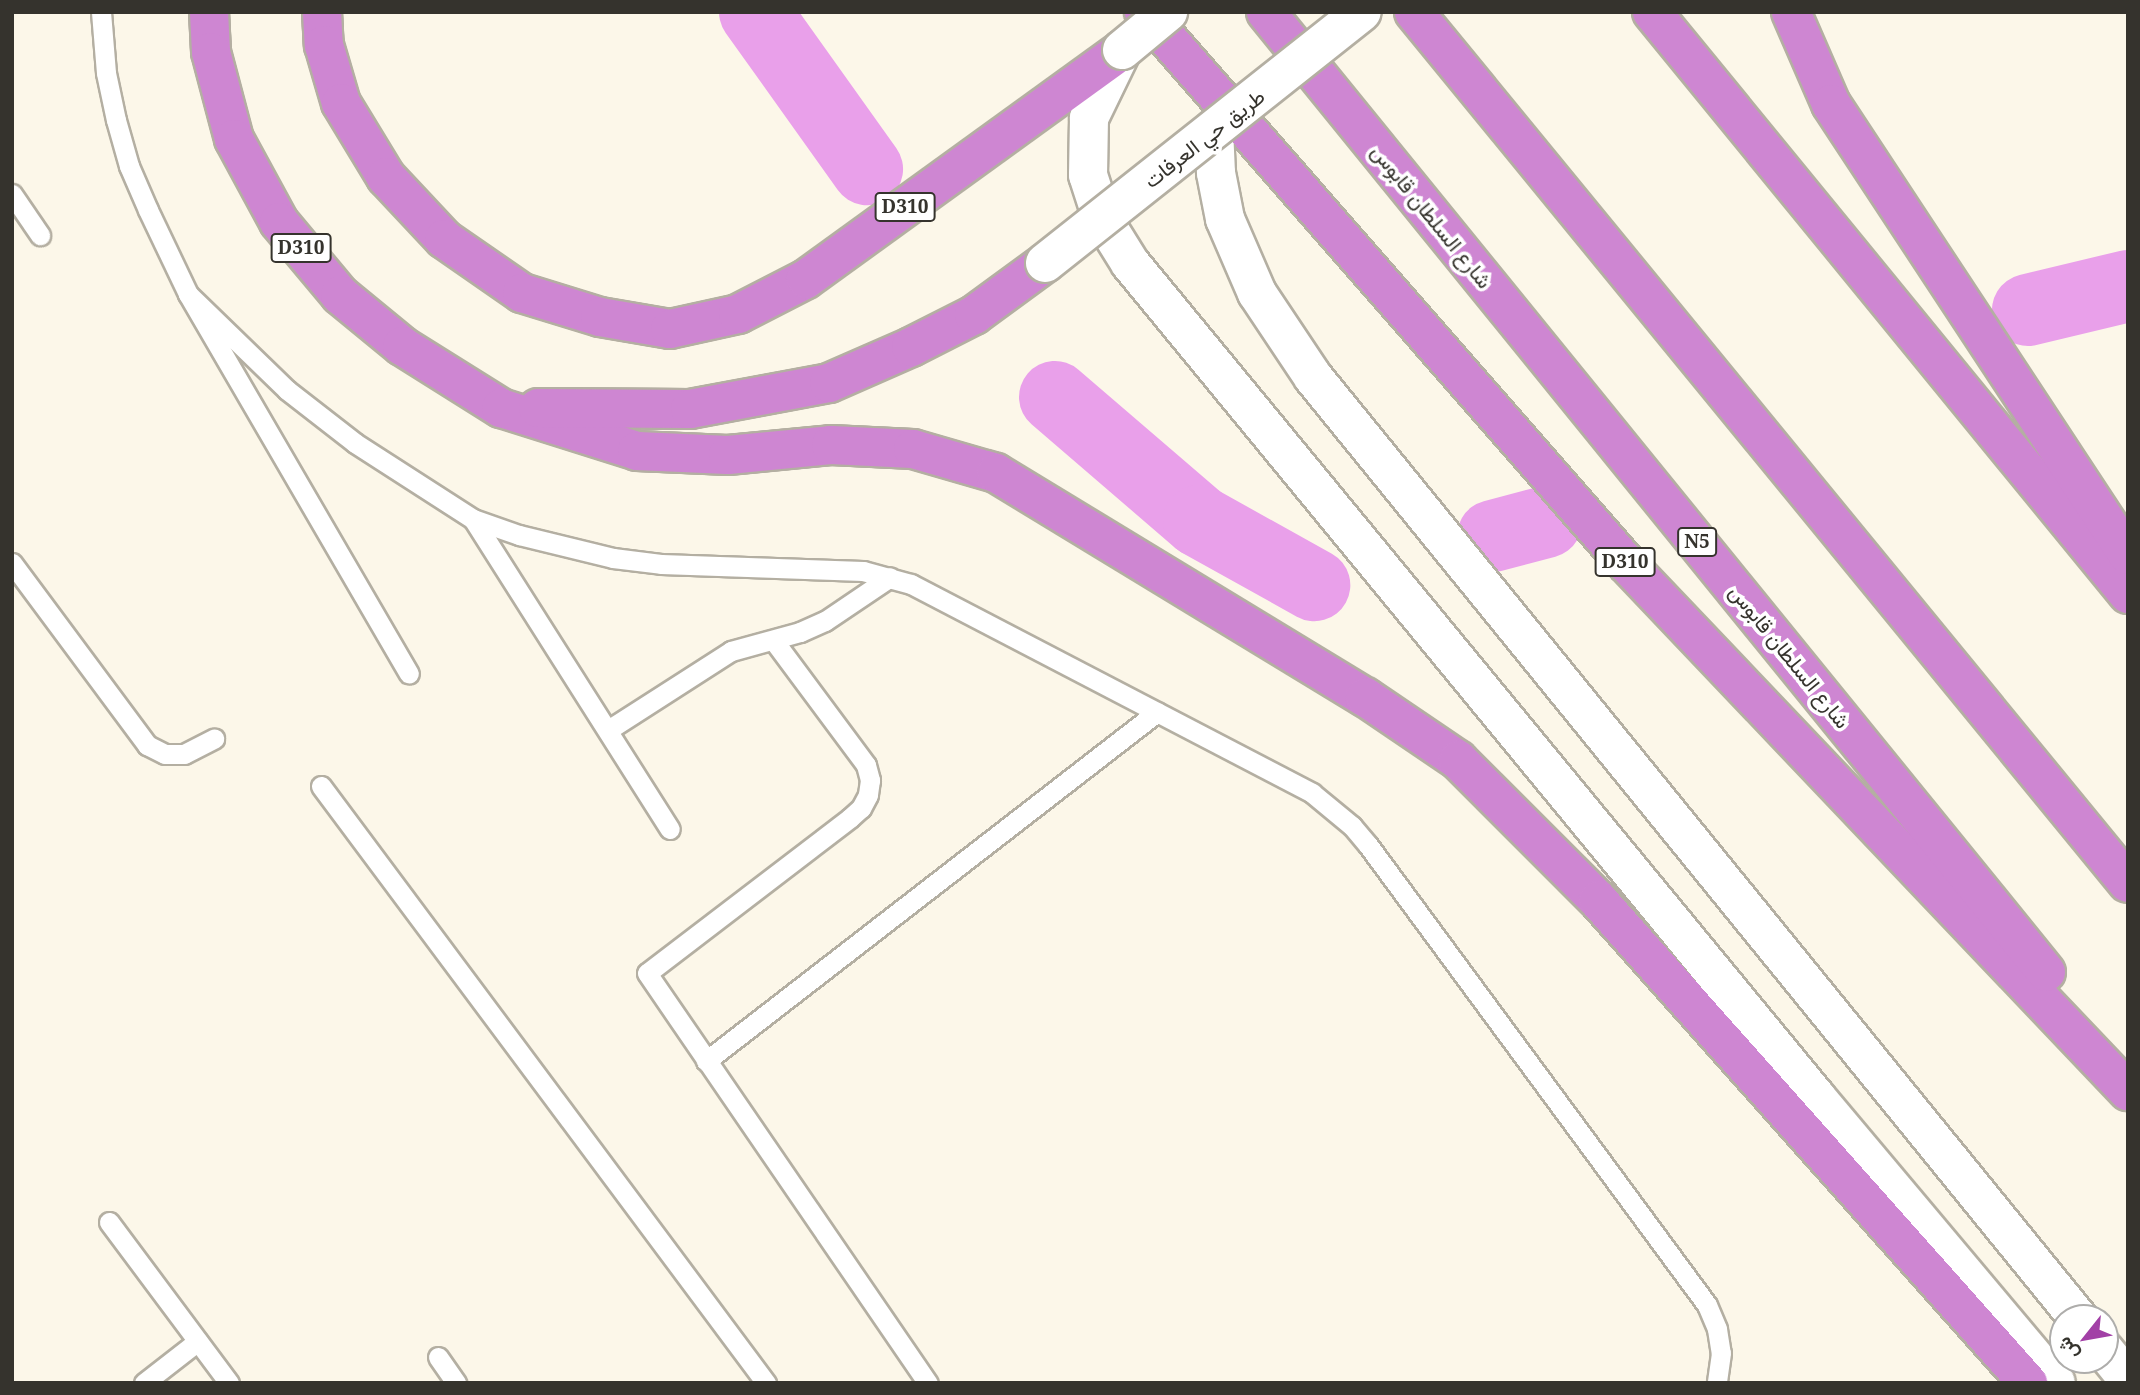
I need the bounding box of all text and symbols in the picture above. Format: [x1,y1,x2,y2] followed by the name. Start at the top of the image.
[1139,83,1269,193] street label: طريق حي العرفات
[1366,139,1498,293] street label: شارع السلطان قابوس
[874,192,936,223] road number: D310
[270,232,332,264] road number: D310
[1676,526,1718,558] road number: N5
[1594,547,1656,578] road number: D310
[1724,579,1856,733] street label: شارع السلطان قابوس
[2049,1304,2119,1374] north arrow
[2051,1332,2085,1365] text: ش

